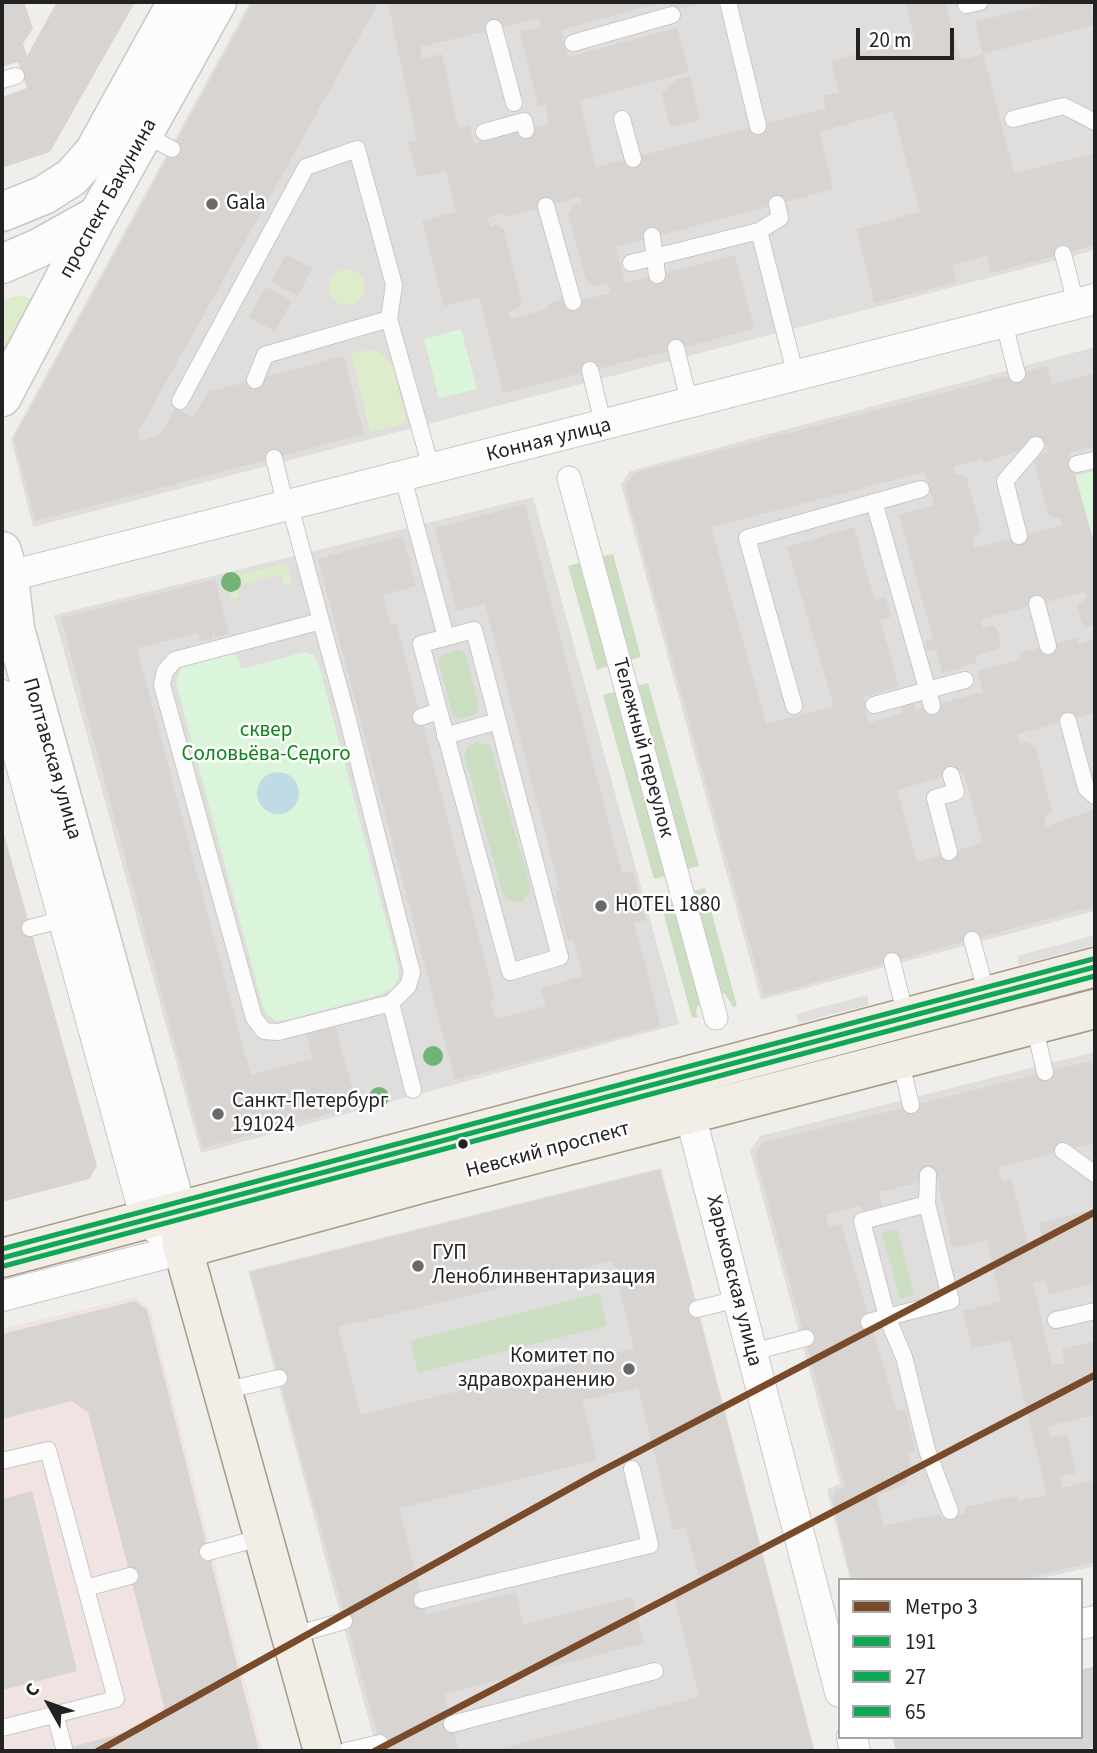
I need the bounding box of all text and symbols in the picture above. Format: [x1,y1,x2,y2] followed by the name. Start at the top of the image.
[859,14,957,58] scale bar
[869,25,911,55] text: 20 m
[55,115,163,283] street label: проспект Бакунина
[226,191,265,217] place label: Gala
[204,196,220,212] marker: Gala
[484,413,614,469] street label: Конная улица
[606,655,678,841] street label: Тележный переулок
[16,675,86,843] street label: Полтавская улица
[181,718,351,768] park label: сквер Соловьёва-Седого
[615,893,721,919] place label: HOTEL 1880
[593,898,609,914] marker: HOTEL 1880
[232,1089,389,1139] place label: Санкт-Петербург 191024
[210,1106,226,1122] marker: Санкт-Петербург 191024
[463,1117,633,1185] street label: Невский проспект
[456,1137,470,1151] unlabelled marker
[700,1193,766,1369] street label: Харьковская улица
[432,1241,656,1291] place label: ГУП Леноблинвентаризация
[410,1258,426,1274] marker: ГУП Леноблинвентаризация
[458,1344,615,1394] place label: Комитет по здравохранению
[621,1361,637,1377] marker: Комитет по здравохранению
[838,1578,1083,1739] legend
[905,1592,978,1622] text: Метро 3
[905,1627,936,1657] text: 191
[905,1662,926,1692] text: 27
[14,1669,84,1739] north arrow
[19,1677,46,1703] text: С
[905,1697,926,1727] text: 65

